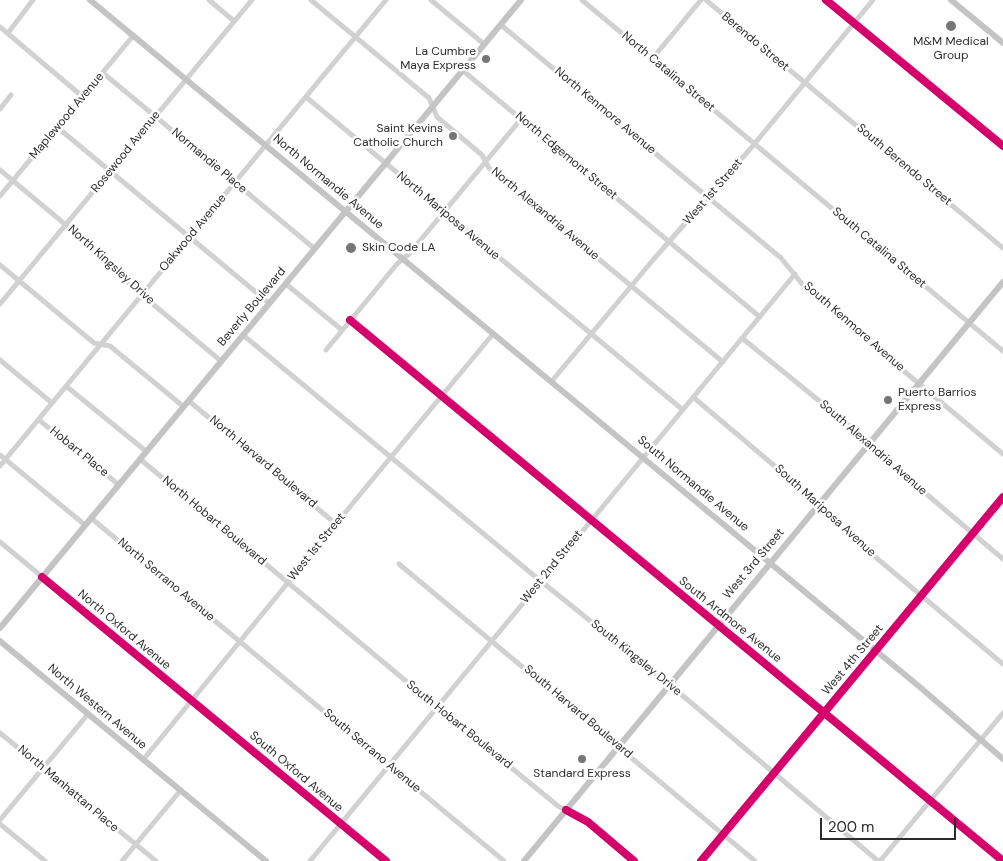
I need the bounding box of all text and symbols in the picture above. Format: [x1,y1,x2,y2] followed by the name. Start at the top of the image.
[718,10,792,74] street label: Berendo Street
[944,19,958,33] marker: M&M Medical Group
[619,29,717,115] street label: North Catalina Street
[913,35,989,63] place label: M&M Medical Group
[400,45,476,73] place label: La Cumbre Maya Express
[480,53,492,65] marker: La Cumbre Maya Express
[551,64,659,158] street label: North Kenmore Avenue
[27,70,107,162] street label: Maplewood Avenue
[89,108,163,196] street label: Rosewood Avenue
[512,109,620,203] street label: North Edgemont Street
[854,121,954,209] street label: South Berendo Street
[353,122,443,150] place label: Saint Kevins Catholic Church
[168,125,250,197] street label: Normandie Place
[447,130,459,142] marker: Saint Kevins Catholic Church
[270,132,386,232] street label: North Normandie Avenue
[680,156,746,228] street label: West 1st Street
[488,165,602,263] street label: North Alexandria Avenue
[394,169,502,263] street label: North Mariposa Avenue
[156,191,230,275] street label: Oakwood Avenue
[829,205,929,291] street label: South Catalina Street
[65,222,157,308] street label: North Kingsley Drive
[344,241,358,255] marker: Skin Code LA
[362,241,436,255] place label: Skin Code LA
[215,265,289,349] street label: Beverly Boulevard
[801,279,907,375] street label: South Kenmore Avenue
[898,386,977,414] place label: Puerto Barrios Express
[882,394,894,406] marker: Puerto Barrios Express
[816,397,930,499] street label: South Alexandria Avenue
[206,413,320,511] street label: North Harvard Boulevard
[47,424,111,480] street label: Hobart Place
[634,433,752,535] street label: South Normandie Avenue
[772,462,878,560] street label: South Mariposa Avenue
[159,473,269,569] street label: North Hobart Boulevard
[285,510,349,584] street label: West 1st Street
[720,526,788,602] street label: West 3rd Street
[518,527,586,607] street label: West 2nd Street
[115,535,217,625] street label: North Serrano Avenue
[676,574,784,666] street label: South Ardmore Avenue
[75,587,173,673] street label: North Oxford Avenue
[588,617,684,699] street label: South Kingsley Drive
[819,622,887,698] street label: West 4th Street
[45,661,149,753] street label: North Western Avenue
[521,662,635,762] street label: South Harvard Boulevard
[403,678,515,772] street label: South Hobart Boulevard
[320,706,424,796] street label: South Serrano Avenue
[246,729,346,815] street label: South Oxford Avenue
[15,743,121,835] street label: North Manhattan Place
[576,753,588,765] marker: Standard Express
[533,767,631,781] place label: Standard Express
[823,808,959,840] scale bar
[828,817,874,837] text: 200 m

